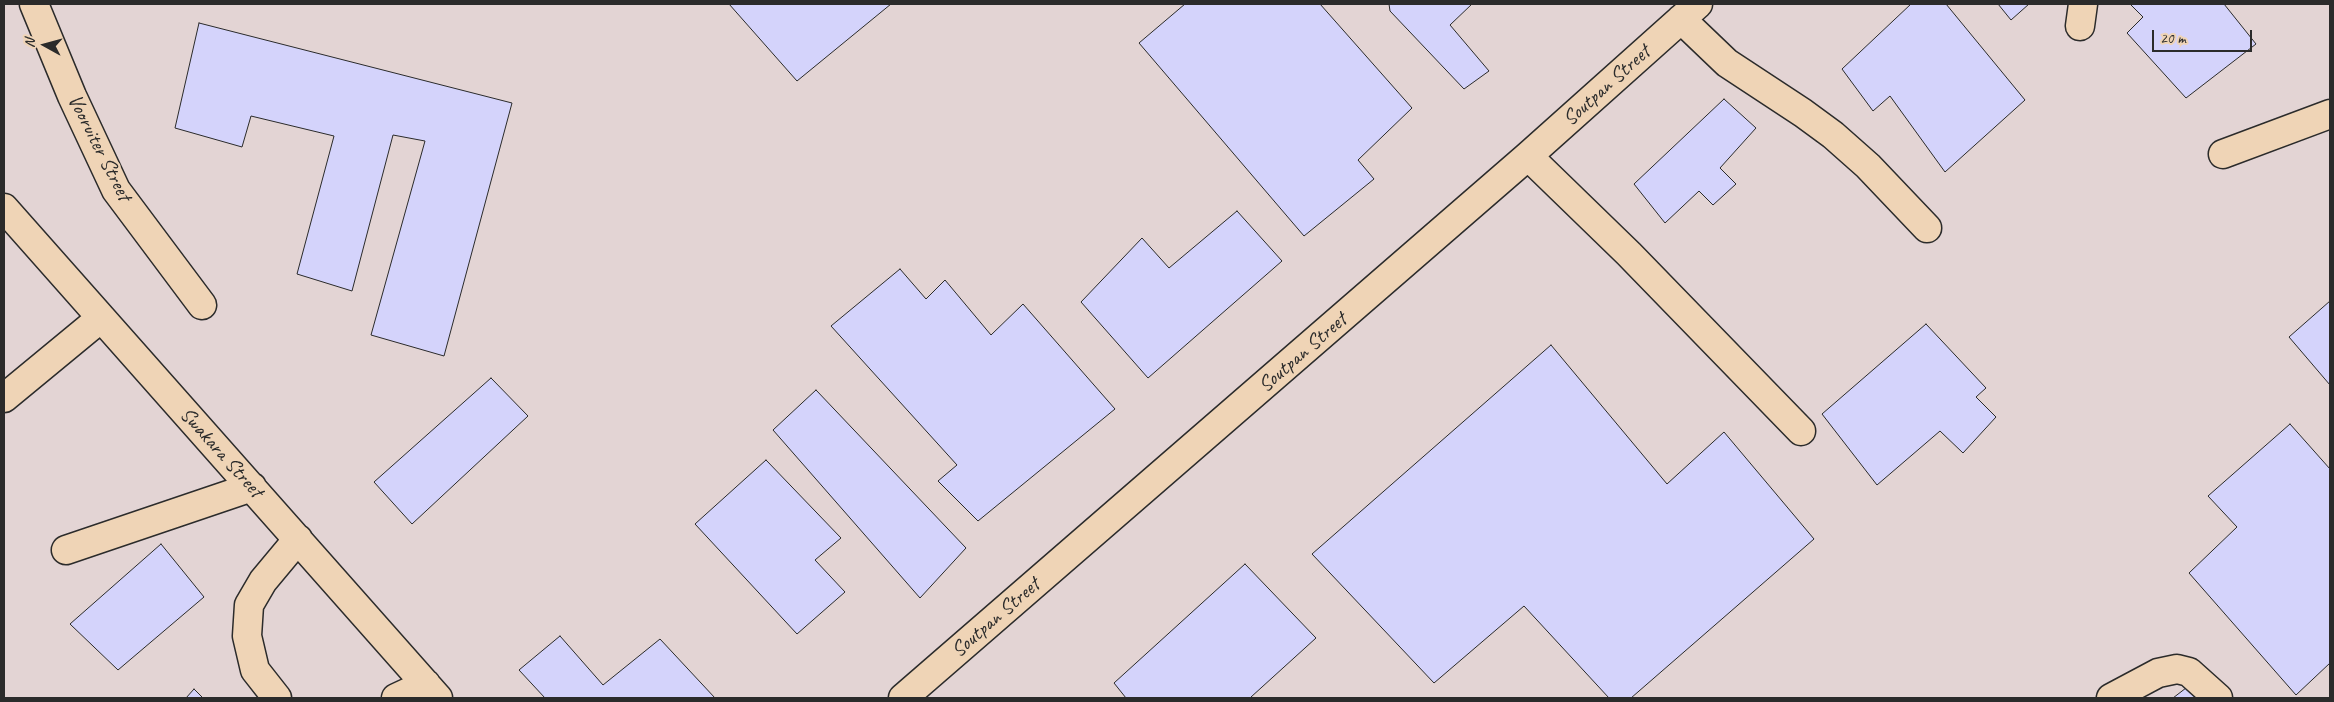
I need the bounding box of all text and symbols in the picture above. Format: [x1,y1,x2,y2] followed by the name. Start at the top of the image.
[20,20,70,70] north arrow
[2154,20,2254,52] scale bar
[2160,29,2186,48] text: 20 m
[21,38,39,48] text: N
[1558,40,1656,132] street label: Soutpan Street
[61,91,137,205] street label: Vooruiter Street
[1254,308,1352,398] street label: Soutpan Street
[174,403,268,503] street label: Swakara Street
[947,573,1045,663] street label: Soutpan Street

